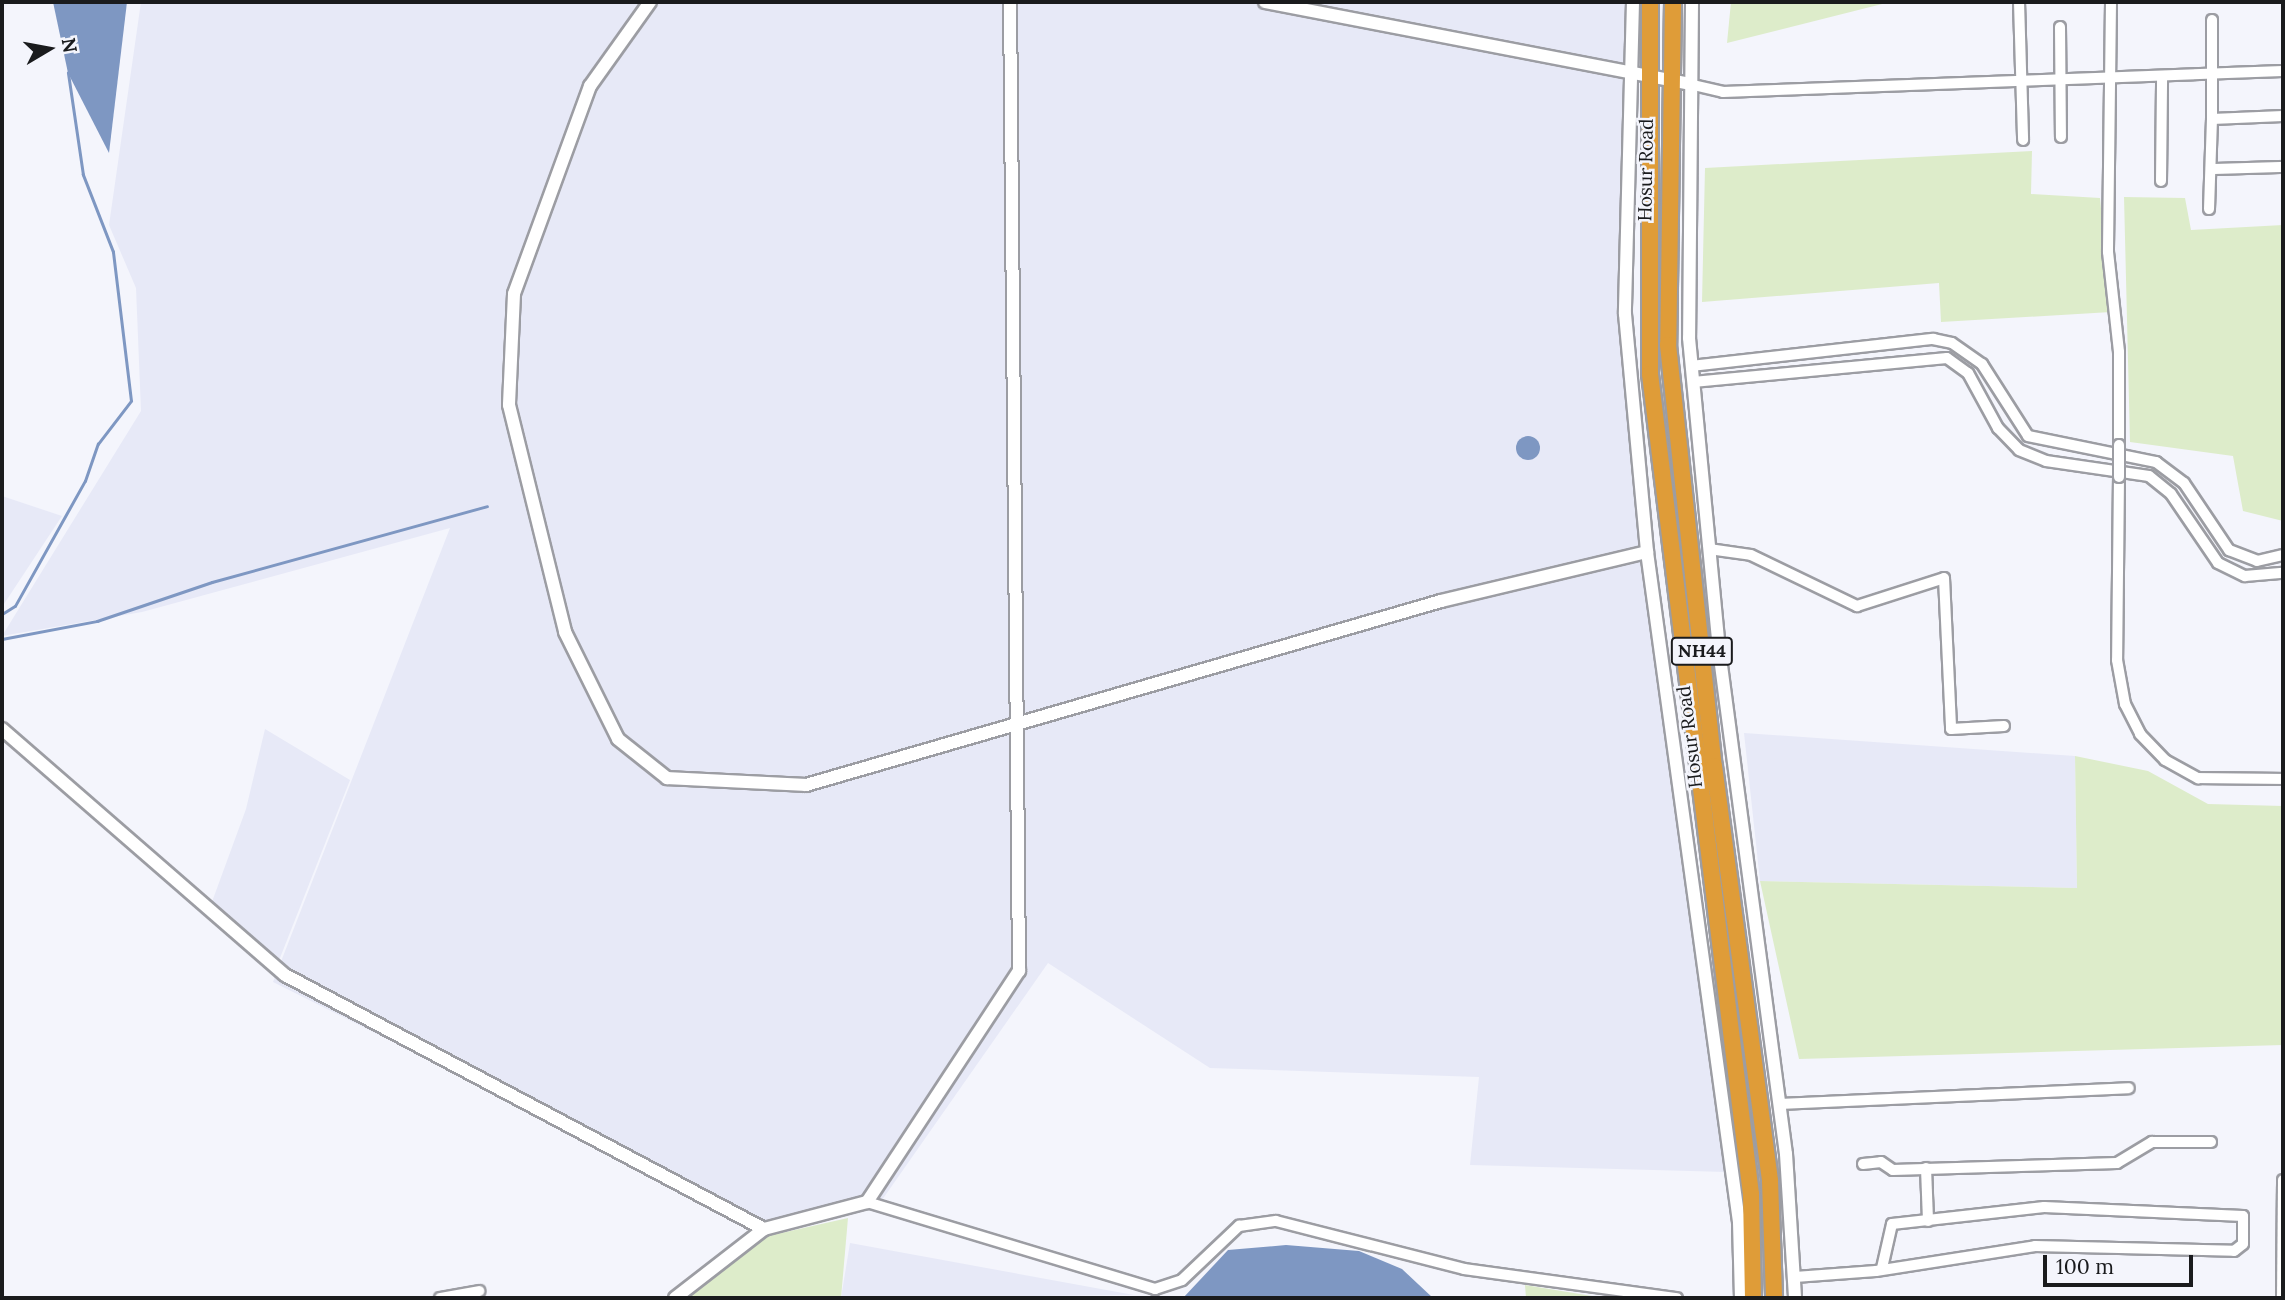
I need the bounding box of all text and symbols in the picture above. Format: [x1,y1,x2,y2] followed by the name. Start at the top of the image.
[14,14,84,84] north arrow
[57,36,83,55] text: N
[1634,118,1658,222] street label: Hosur Road
[1670,636,1734,666] road number: NH44
[1672,685,1708,789] street label: Hosur Road
[2047,1240,2198,1284] scale bar
[2056,1253,2114,1280] text: 100 m

